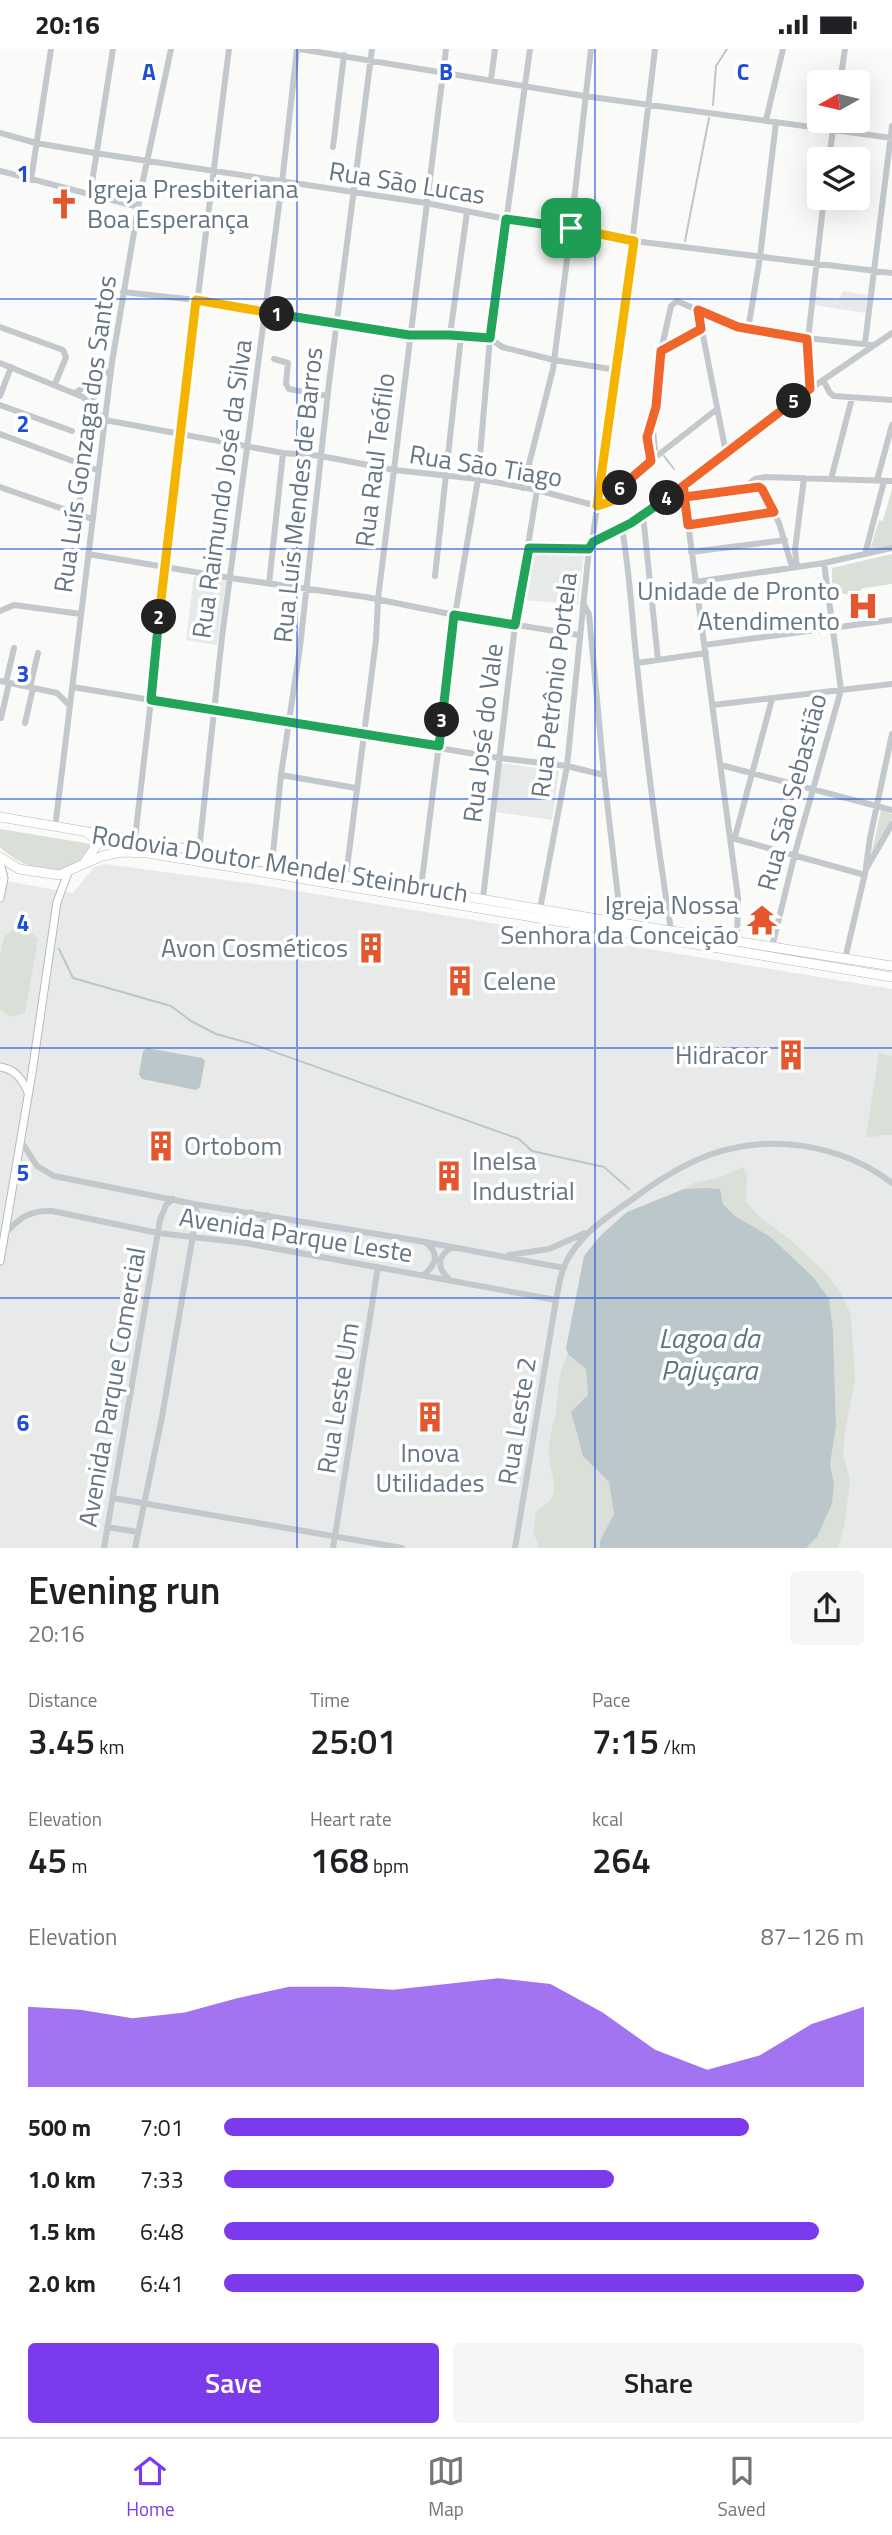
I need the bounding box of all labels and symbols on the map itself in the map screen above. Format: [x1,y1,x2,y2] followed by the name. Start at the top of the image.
[142,54,156,89] text: A
[439,54,453,89] text: B
[737,54,749,89] text: C
[807,70,870,133] north arrow
[326,151,488,214] street label: Rua São Lucas
[17,156,29,191] text: 1
[87,169,299,238] place label: Igreja Presbiteriana Boa Esperança
[47,187,81,221] church icon: Igreja Presbiteriana Boa Esperança
[541,198,601,258] pin
[43,273,126,595] street label: Rua Luís Gonzaga dos Santos
[260,296,294,331] pin: 1
[181,337,262,641] street label: Rua Raimundo José da Silva
[263,345,332,645] street label: Rua Luís Mendes de Barros
[344,371,405,549] street label: Rua Raul Teófilo
[776,383,812,419] pin: 5
[17,406,29,441] text: 2
[407,434,565,497] street label: Rua São Tiago
[602,471,638,506] pin: 6
[650,481,684,515] pin: 4
[520,570,587,800] street label: Rua Petrônio Portela
[637,571,840,640] place label: Unidade de Pronto Atendimento
[846,589,880,623] hospital icon: Unidade de Pronto Atendimento
[142,599,176,635] pin: 2
[452,641,513,825] street label: Rua José do Vale
[17,656,29,691] text: 3
[746,689,837,895] street label: Rua São Sebastião
[424,703,460,737] pin: 3
[89,814,471,913] street label: Rodovia Doutor Mendel Steinbruch
[500,885,739,954] place label: Igreja Nossa Senhora da Conceição
[745,903,779,937] temple icon: Igreja Nossa Senhora da Conceição
[17,905,29,940] text: 4
[161,928,348,967] place label: Avon Cosméticos
[354,931,388,965] building icon: Avon Cosméticos
[483,961,556,1000] place label: Celene
[443,964,477,998] building icon: Celene
[675,1035,768,1074] place label: Hidracor
[774,1038,808,1072] building icon: Hidracor
[184,1126,282,1165] place label: Ortobom
[144,1129,178,1163] building icon: Ortobom
[472,1141,575,1210] place label: Inelsa Industrial
[17,1155,29,1190] text: 5
[432,1159,466,1193] building icon: Inelsa Industrial
[177,1197,416,1272] street label: Avenida Parque Leste
[68,1244,155,1530] street label: Avenida Parque Comercial
[659,1316,761,1391] water label: Lagoa da Pajuçara
[306,1320,369,1476] street label: Rua Leste Um
[487,1354,546,1487] street label: Rua Leste 2
[413,1400,447,1434] building icon: Inova Utilidades
[17,1405,30,1440] text: 6
[375,1433,485,1502] place label: Inova Utilidades

